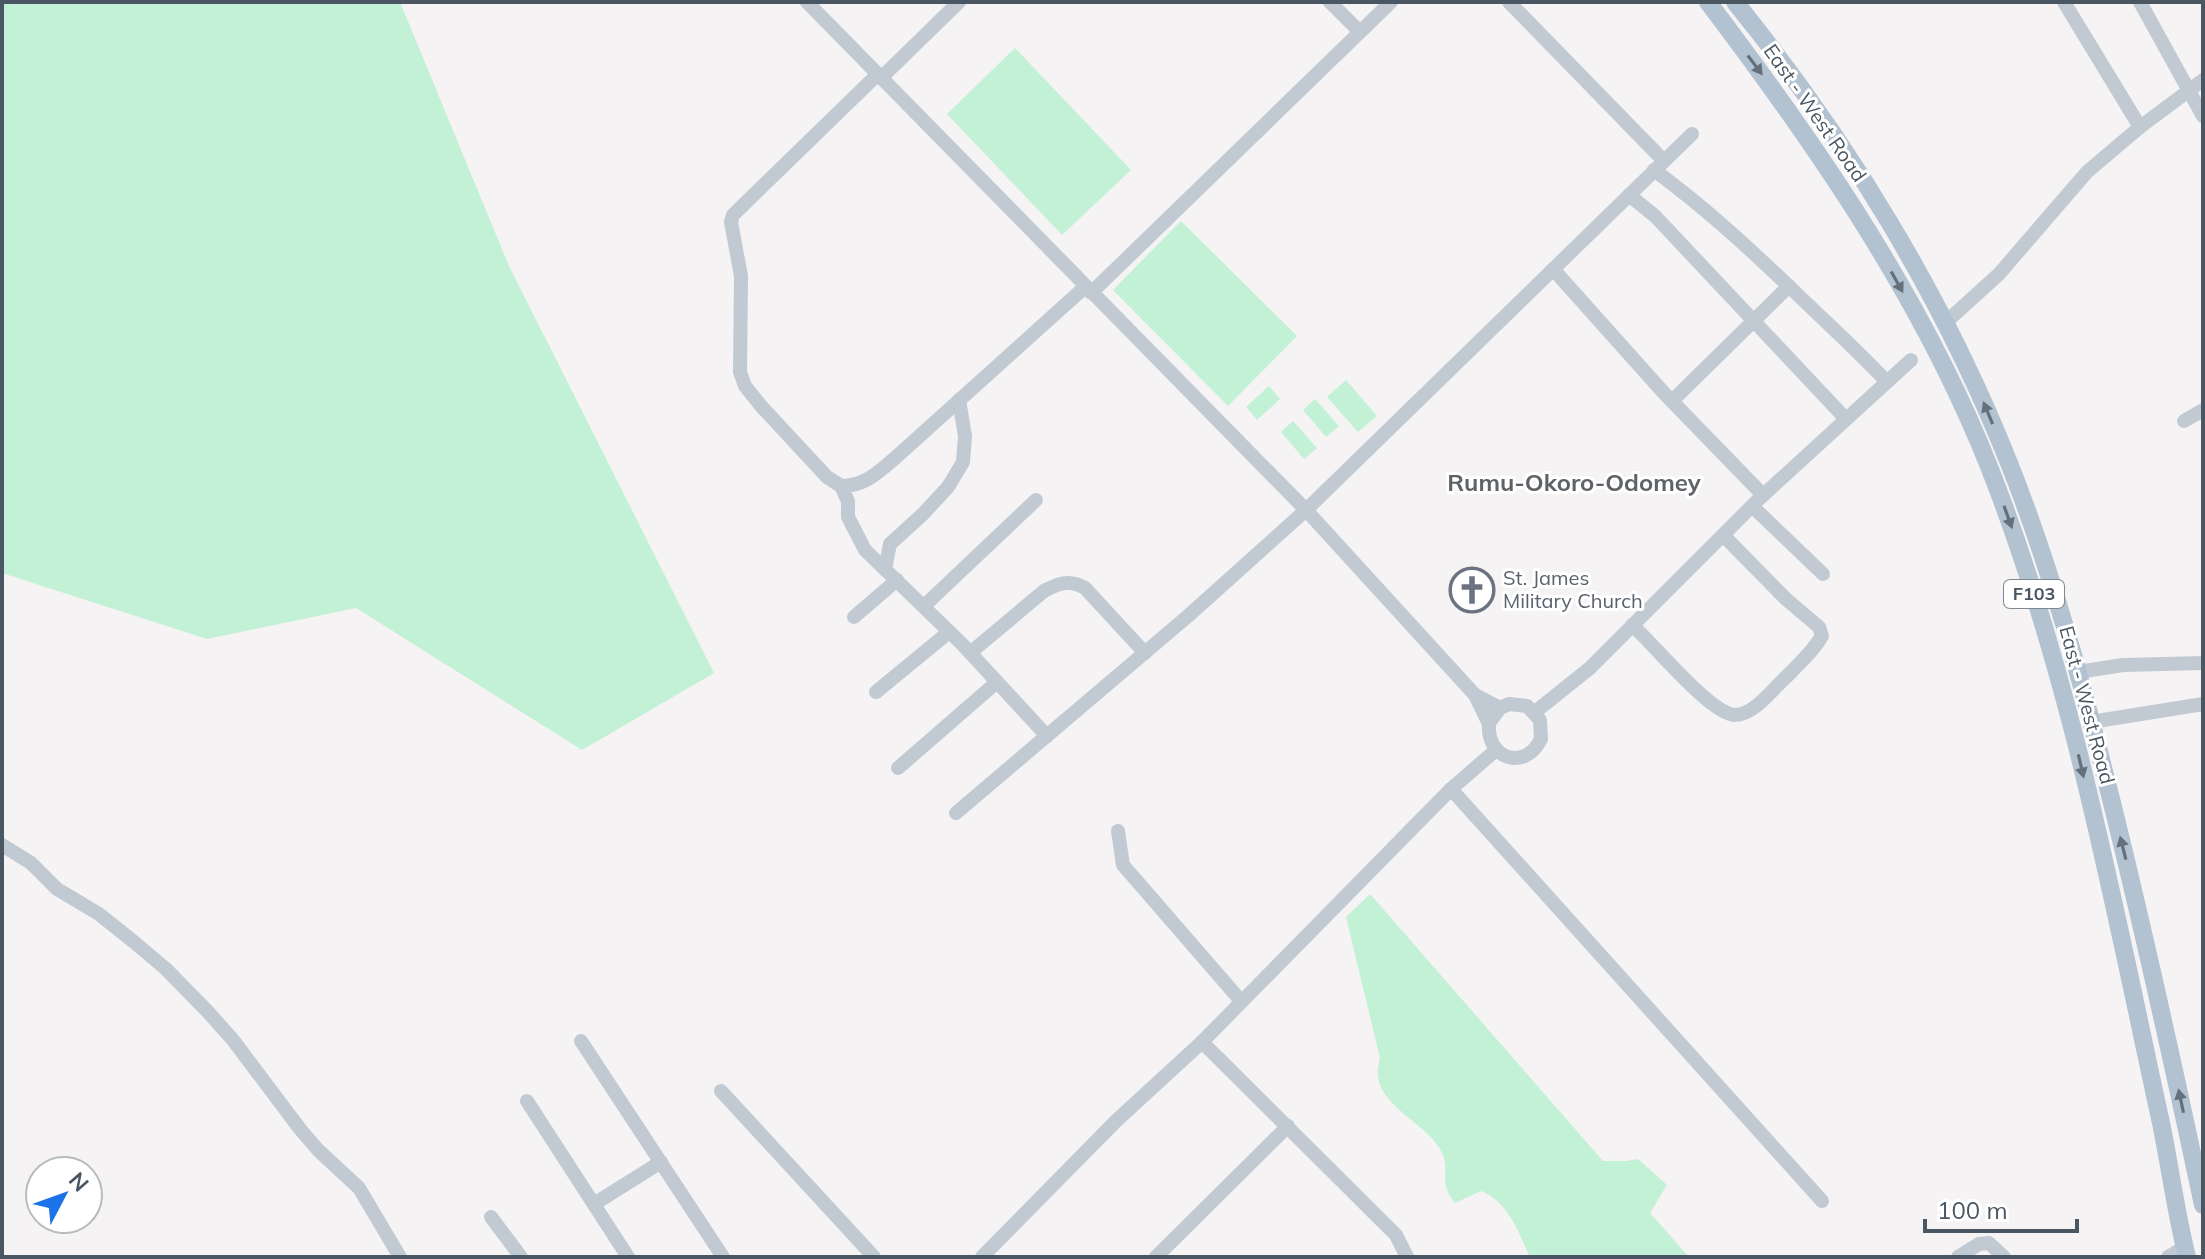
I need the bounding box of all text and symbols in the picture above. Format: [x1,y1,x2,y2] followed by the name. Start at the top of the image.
[1759,39,1872,186] street label: East - West Road
[1746,54,1762,75] one-way arrow
[1890,271,1904,293] one-way arrow
[1981,401,1994,425] one-way arrow
[1447,467,1702,497] district label: Rumu-Okoro-Odomey
[2002,505,2015,529] one-way arrow
[1503,565,1643,613] place label: St. James Military Church
[1448,566,1496,614] church icon: St. James Military Church
[2004,580,2064,608] road number: F103
[2054,623,2121,787] street label: East - West Road
[2075,754,2088,779] one-way arrow
[2117,835,2129,860] one-way arrow
[2174,1089,2187,1114] one-way arrow
[24,1155,104,1235] north arrow
[63,1166,95,1197] text: N
[1925,1183,2077,1233] scale bar
[1937,1195,2008,1225] text: 100 m

